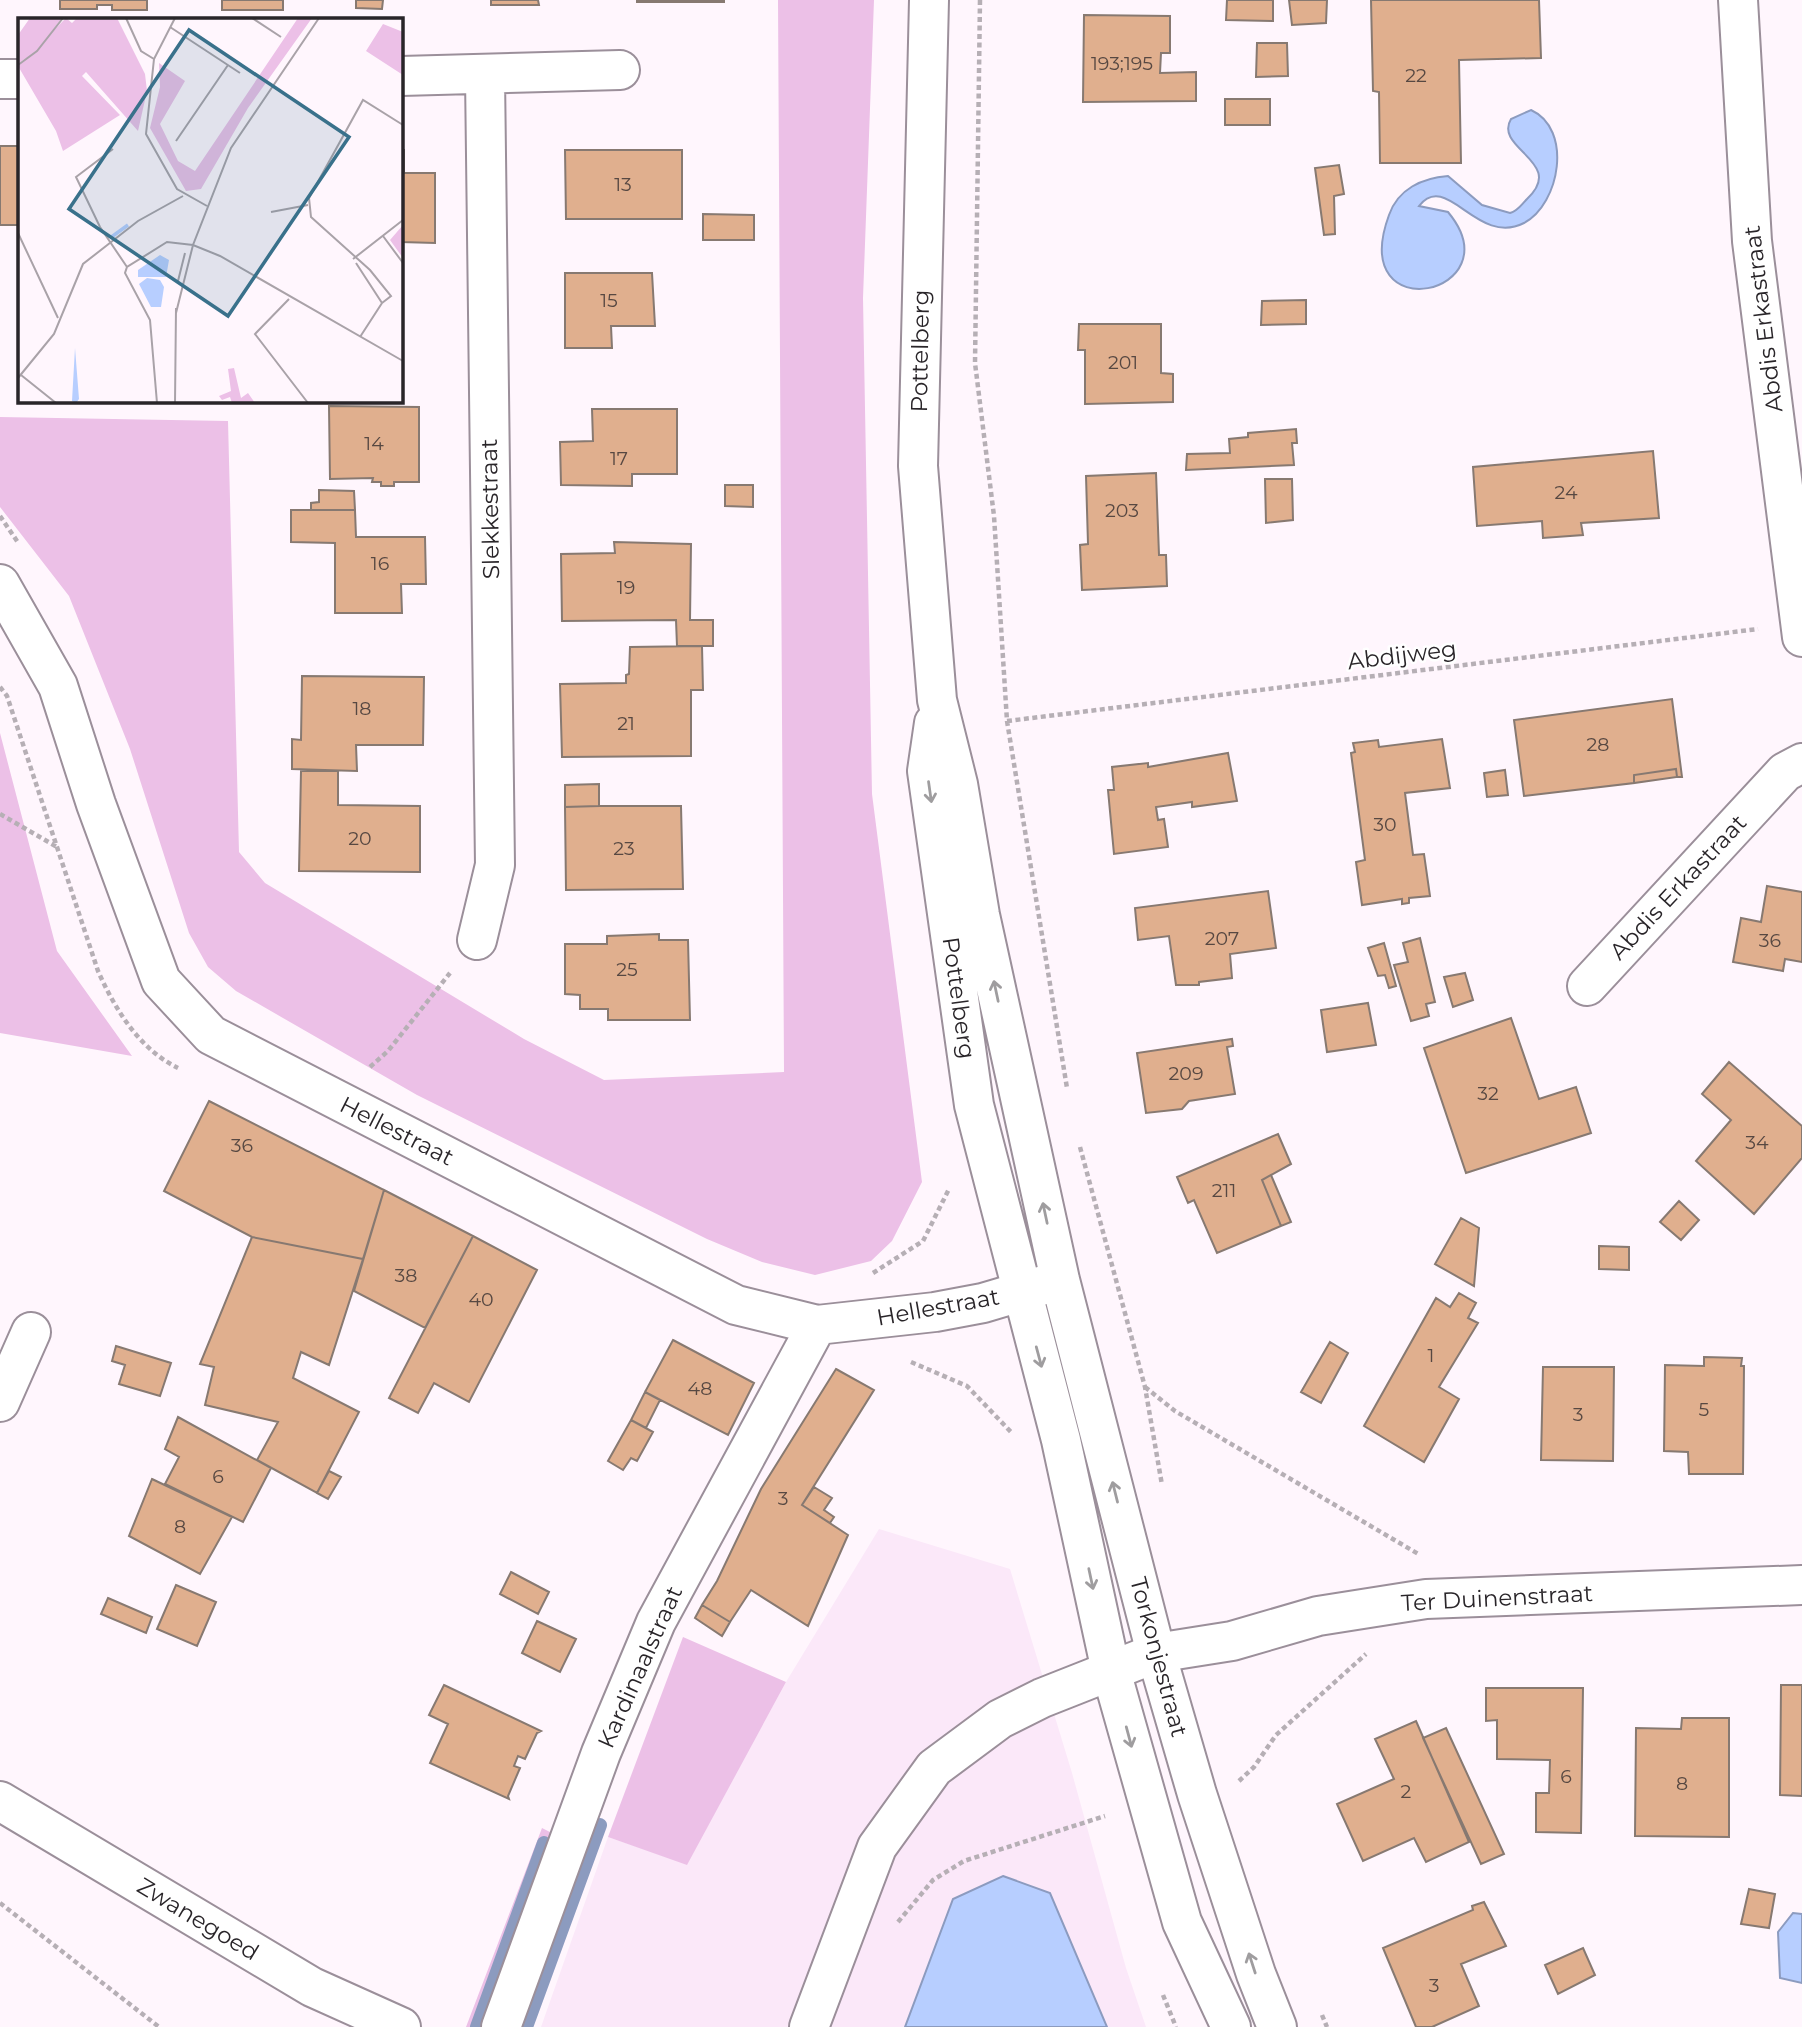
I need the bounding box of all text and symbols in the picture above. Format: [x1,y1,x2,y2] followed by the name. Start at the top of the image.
[18,18,402,402] inset map
[1091,52,1153,75] house number: 193;195
[1405,64,1427,87] house number: 22
[614,173,632,196] house number: 13
[1738,224,1788,414] street label: Abdis Erkastraat
[600,289,618,312] house number: 15
[905,289,935,413] street label: Pottelberg
[1108,351,1138,374] house number: 201
[364,432,384,455] house number: 14
[475,439,505,579] street label: Slekkestraat
[610,447,628,470] house number: 17
[1555,481,1578,504] house number: 24
[1105,499,1139,522] house number: 203
[371,552,389,575] house number: 16
[617,576,635,599] house number: 19
[1346,634,1458,676] street label: Abdijweg
[353,697,371,720] house number: 18
[617,712,635,735] house number: 21
[1587,733,1609,756] house number: 28
[924,780,937,803] one-way arrow
[1604,809,1752,965] street label: Abdis Erkastraat
[1373,813,1397,836] house number: 30
[348,827,372,850] house number: 20
[613,837,635,860] house number: 23
[1205,927,1239,950] house number: 207
[1759,929,1781,952] house number: 36
[937,935,981,1061] street label: Pottelberg
[616,958,638,981] house number: 25
[989,980,1003,1003] one-way arrow
[1169,1062,1203,1085] house number: 209
[1477,1082,1499,1105] house number: 32
[335,1090,459,1172] street label: Hellestraat
[1745,1131,1769,1154] house number: 34
[231,1134,253,1157] house number: 36
[1212,1179,1236,1202] house number: 211
[1038,1202,1051,1225] one-way arrow
[395,1264,417,1287] house number: 38
[874,1282,1002,1332] street label: Hellestraat
[468,1288,494,1311] house number: 40
[1428,1344,1434,1367] house number: 1
[1033,1346,1046,1368] one-way arrow
[688,1377,712,1400] house number: 48
[1699,1398,1710,1421] house number: 5
[1573,1403,1583,1426] house number: 3
[212,1465,224,1488] house number: 6
[1108,1481,1121,1504] one-way arrow
[778,1487,788,1510] house number: 3
[174,1515,186,1538] house number: 8
[1085,1567,1098,1590] one-way arrow
[1124,1574,1194,1740] street label: Torkonjestraat
[1400,1579,1594,1617] street label: Ter Duinenstraat
[592,1582,688,1752] street label: Kardinaalstraat
[1123,1726,1136,1748] one-way arrow
[1560,1765,1572,1788] house number: 6
[1676,1772,1688,1795] house number: 8
[1401,1780,1412,1803] house number: 2
[132,1872,264,1966] street label: Zwanegoed
[1245,1953,1257,1975] one-way arrow
[1429,1974,1439,1997] house number: 3

